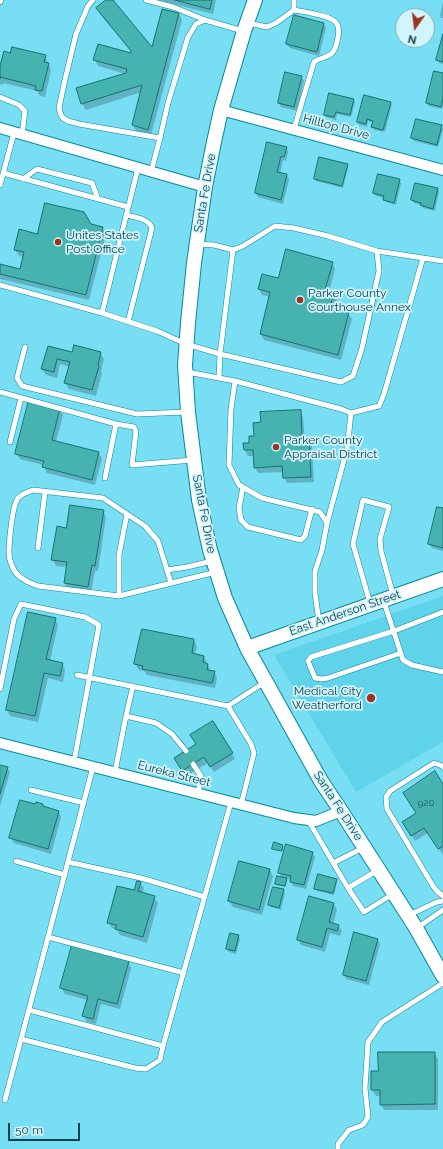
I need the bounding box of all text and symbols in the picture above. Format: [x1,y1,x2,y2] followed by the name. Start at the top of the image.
[395,8,435,48] north arrow
[407,32,418,46] text: N
[301,111,371,143] street label: Hilltop Drive
[191,152,219,234] street label: Santa Fe Drive
[66,228,139,256] place label: Unites States Post Office
[53,237,63,247] marker: Unites States Post Office
[308,286,411,314] place label: Parker County Courthouse Annex
[295,295,305,305] marker: Parker County Courthouse Annex
[284,433,377,461] place label: Parker County Appraisal District
[271,442,281,452] marker: Parker County Appraisal District
[189,473,219,555] street label: Santa Fe Drive
[287,587,403,639] street label: East Anderson Street
[292,684,362,712] place label: Medical City Weatherford
[365,692,377,704] marker: Medical City Weatherford
[136,758,212,790] street label: Eureka Street
[310,769,366,843] street label: Santa Fe Drive
[417,797,435,809] house number: 920
[10,1115,82,1141] scale bar
[15,1123,43,1137] text: 50 m

